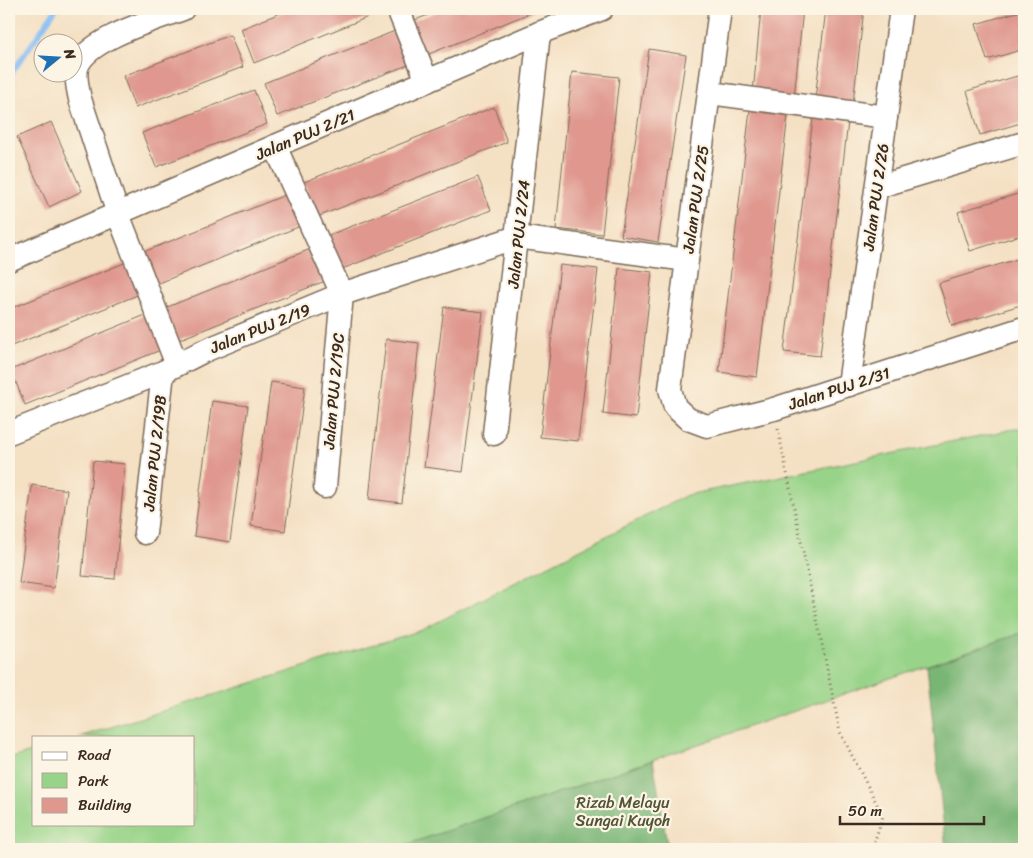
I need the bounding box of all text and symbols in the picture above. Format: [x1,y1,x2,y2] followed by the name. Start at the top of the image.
[32,32,82,82] north arrow
[56,45,83,63] text: N
[250,100,360,169] street label: Jalan PUJ 2/21
[853,142,897,254] street label: Jalan PUJ 2/26
[673,143,717,256] street label: Jalan PUJ 2/25
[498,178,539,291] street label: Jalan PUJ 2/24
[204,295,315,362] street label: Jalan PUJ 2/19
[314,332,353,451] street label: Jalan PUJ 2/19C
[784,358,894,419] street label: Jalan PUJ 2/31
[134,394,175,514] street label: Jalan PUJ 2/19B
[32,736,195,826] legend
[78,742,111,768] text: Road
[78,768,109,794] text: Park
[576,788,670,835] park label: Rizab Melayu Sungai Kuyoh
[78,792,132,818] text: Building
[840,793,984,825] scale bar
[848,798,883,824] text: 50 m

